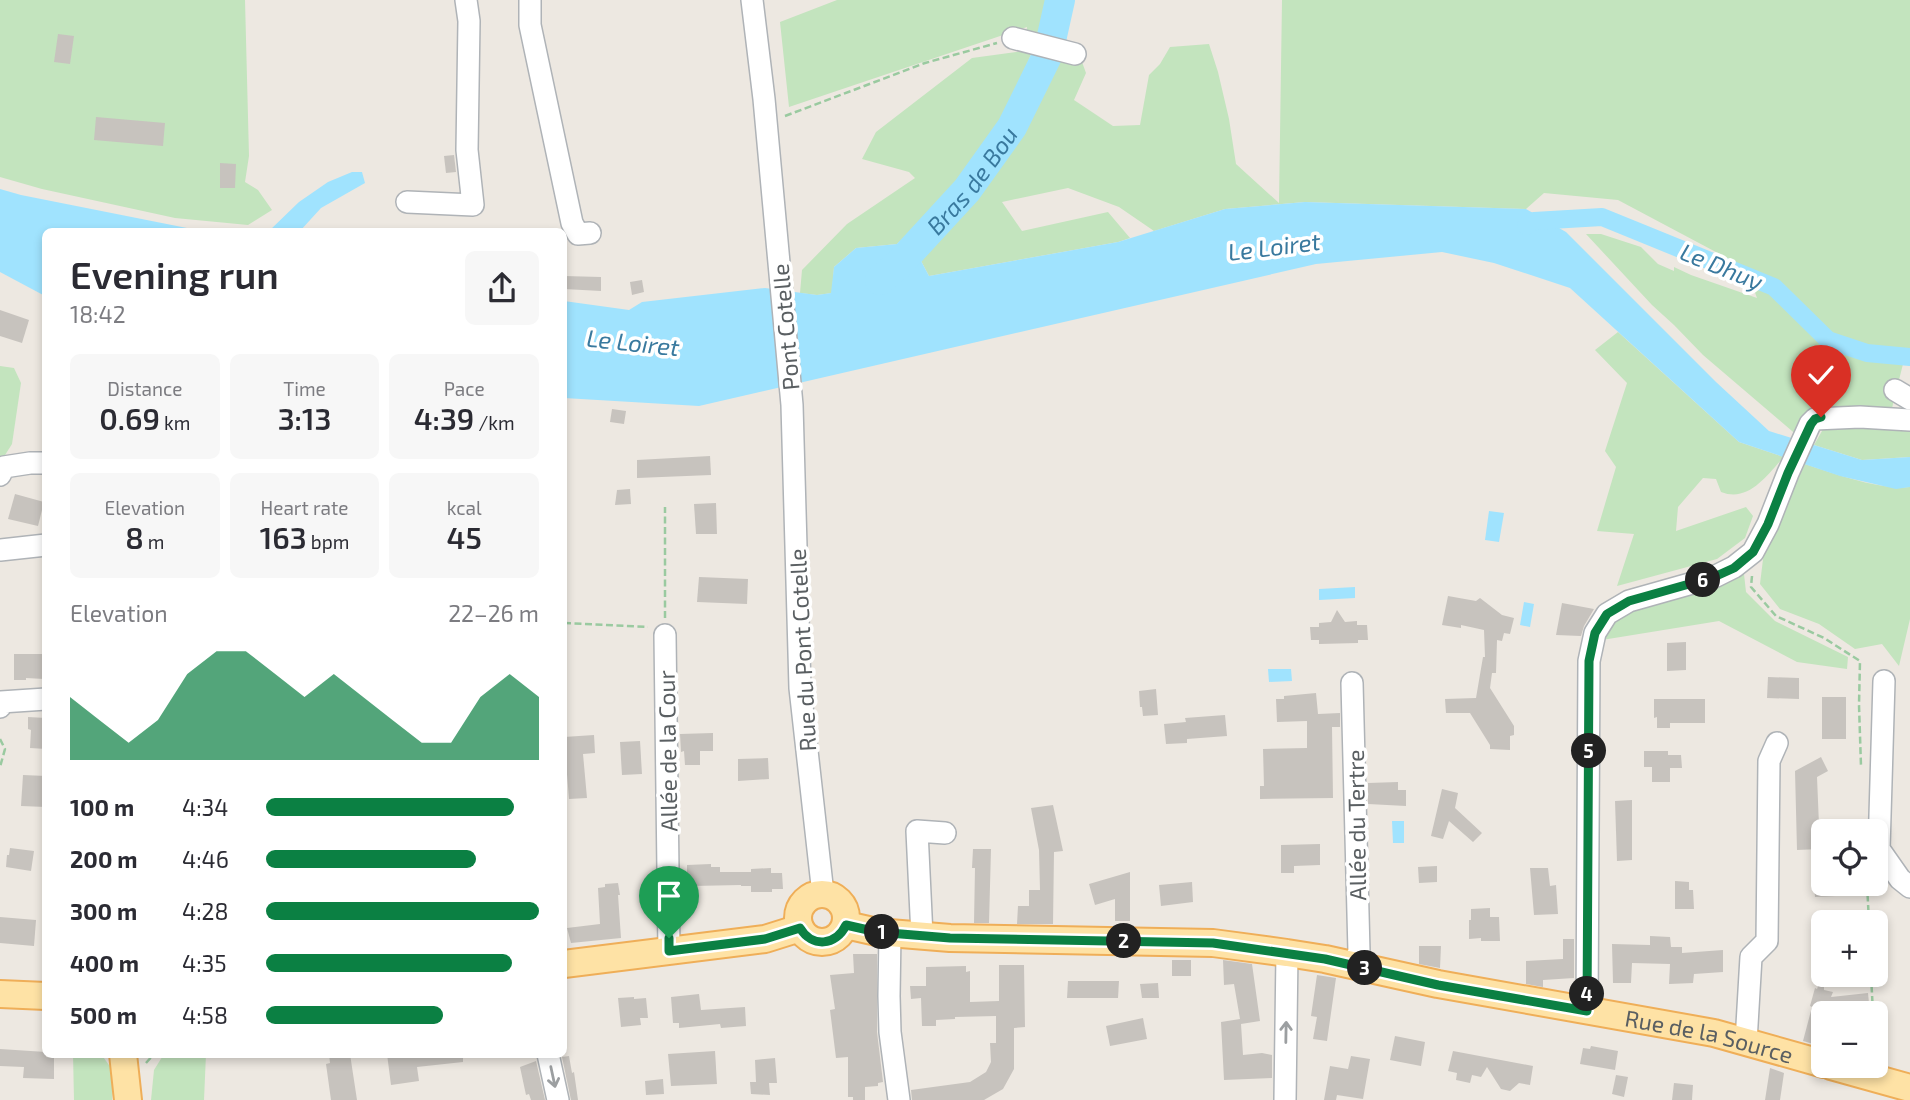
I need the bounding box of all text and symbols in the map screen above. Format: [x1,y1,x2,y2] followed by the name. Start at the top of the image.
[920,120,1023,240] water label: Bras de Bou
[1226,226,1323,266] water label: Le Loiret
[1676,236,1768,296] water label: Le Dhuy
[70,251,279,297] text: Evening run
[465,251,539,325] button: share
[766,263,804,391] street label: Pont Cotelle
[70,300,126,328] text: 18:42
[585,323,682,361] water label: Le Loiret
[1791,345,1851,417] pin
[1802,356,1840,394] icon: check
[107,377,182,400] text: Distance
[283,377,326,400] text: Time
[444,377,485,400] text: Pace
[99,400,160,436] text: 0.69
[278,400,331,436] text: 3:13
[414,400,474,436] text: 4:39
[160,411,190,434] text: km
[474,411,515,434] text: /km
[105,496,185,519] text: Elevation
[261,496,348,519] text: Heart rate
[447,496,482,519] text: kcal
[125,519,144,555] text: 8
[260,519,307,555] text: 163
[447,519,482,555] text: 45
[144,530,165,553] text: m
[307,530,349,553] text: bpm
[783,548,821,752] street label: Rue du Pont Cotelle
[1686,562,1720,598] pin: 6
[1697,568,1708,591] text: 6
[70,599,168,627] text: Elevation
[448,599,539,627] text: 22–26 m
[652,670,682,832] street label: Allée de la Cour
[1572,734,1606,768] pin: 5
[1583,739,1594,762] text: 5
[1341,749,1371,901] street label: Allée du Tertre
[70,793,134,821] text: 100 m
[182,793,229,821] text: 4:34
[1811,819,1888,1078] map controls
[1811,819,1888,896] button: locate
[70,845,138,873] text: 200 m
[182,845,229,873] text: 4:46
[639,866,699,938] pin
[650,877,688,915] icon: arrive
[70,897,137,925] text: 300 m
[182,897,228,925] text: 4:28
[1811,910,1888,987] button: +
[864,914,900,950] pin: 1
[877,920,886,943] text: 1
[1106,923,1142,958] pin: 2
[1118,929,1129,952] text: 2
[70,949,139,977] text: 400 m
[182,949,227,977] text: 4:35
[1348,950,1382,986] pin: 3
[1359,956,1370,979] text: 3
[1570,976,1604,1012] pin: 4
[1580,982,1593,1005] text: 4
[70,1001,137,1029] text: 500 m
[182,1001,228,1029] text: 4:58
[1811,1001,1888,1078] button: −
[1623,1003,1796,1069] street label: Rue de la Source
[1279,1021,1293,1044] one-way arrow
[546,1065,560,1088] one-way arrow

